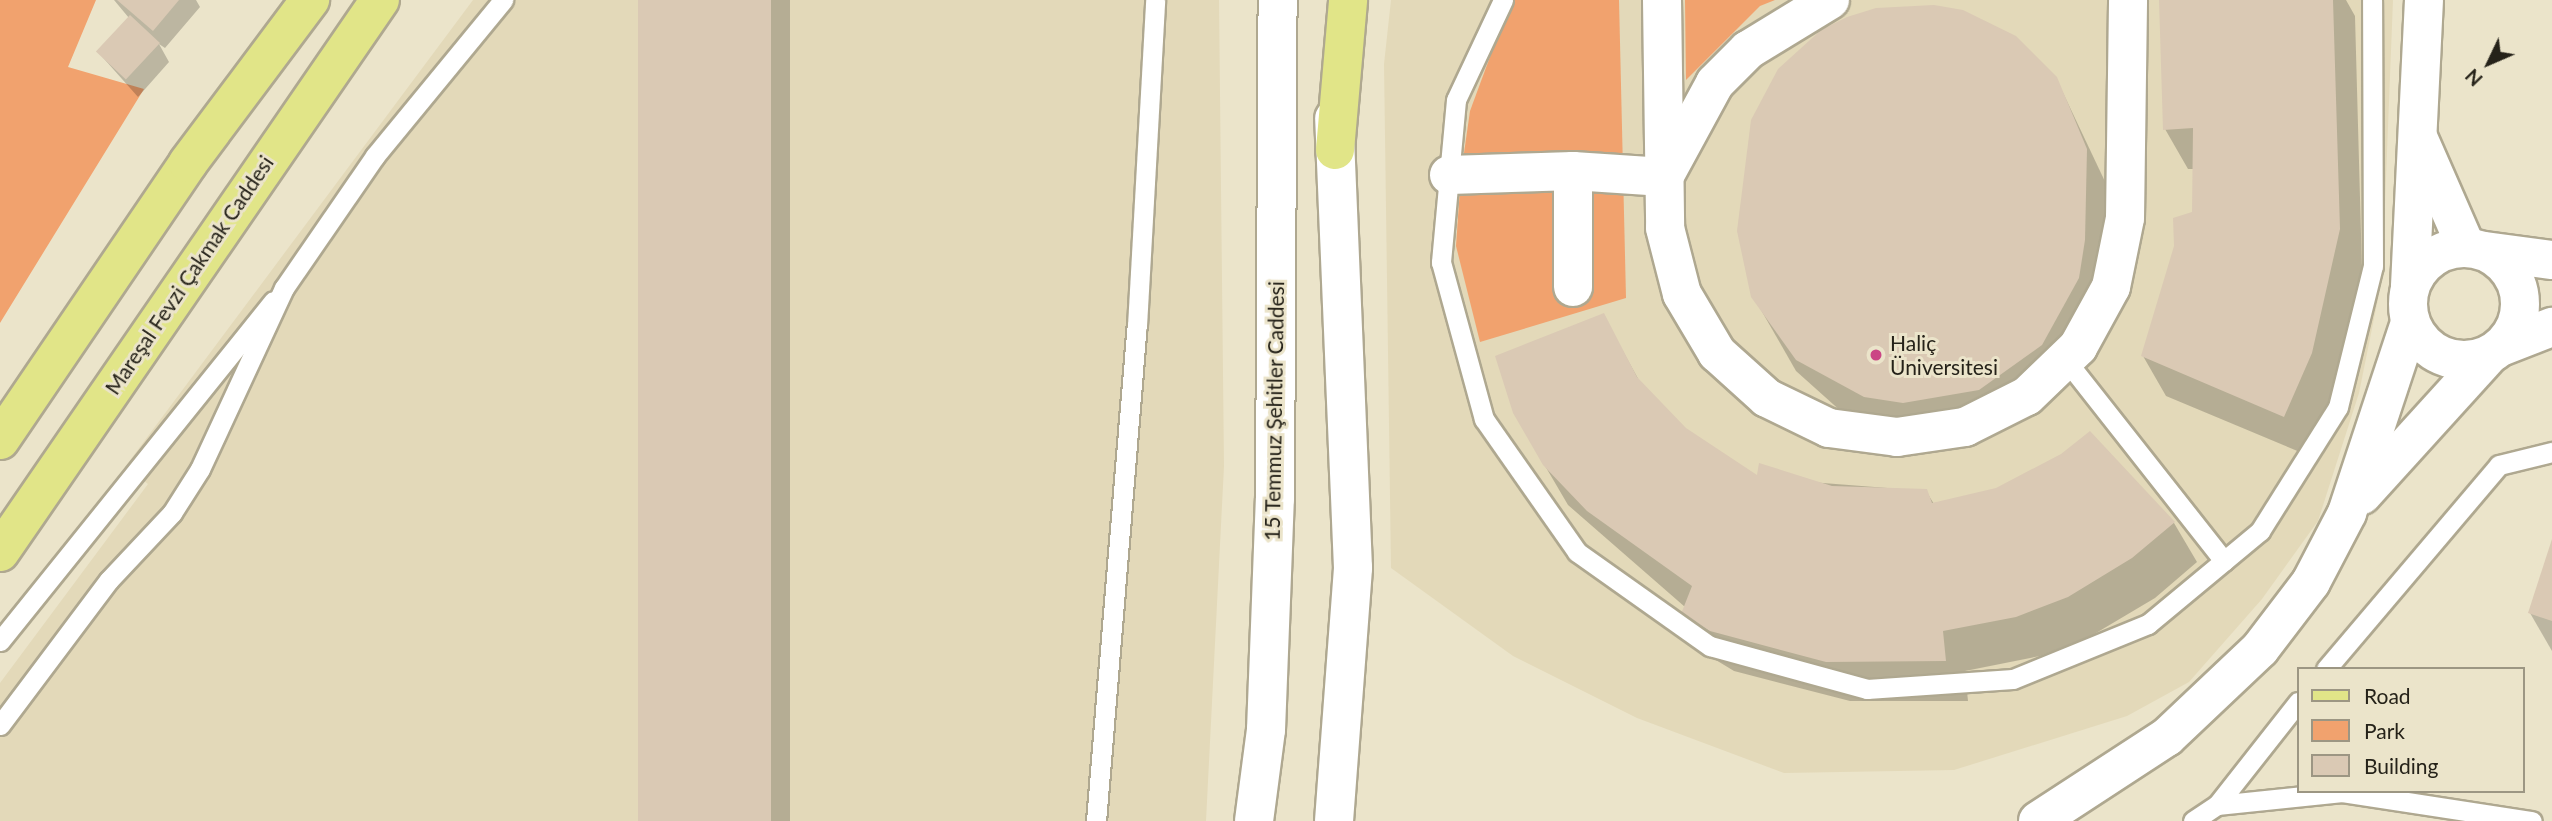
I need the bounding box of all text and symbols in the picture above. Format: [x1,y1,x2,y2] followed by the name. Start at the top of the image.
[2454,28,2524,98] north arrow
[2460,65,2487,91] text: N
[100,151,278,399] street label: Mareşal Fevzi Çakmak Caddesi
[1259,280,1289,542] street label: 15 Temmuz Şehitler Caddesi
[1890,330,1998,380] place label: Haliç Üniversitesi
[1868,347,1884,363] marker: Haliç Üniversitesi
[2296,667,2524,793] legend
[2364,683,2411,708] text: Road
[2364,718,2405,743] text: Park
[2364,753,2439,778] text: Building

